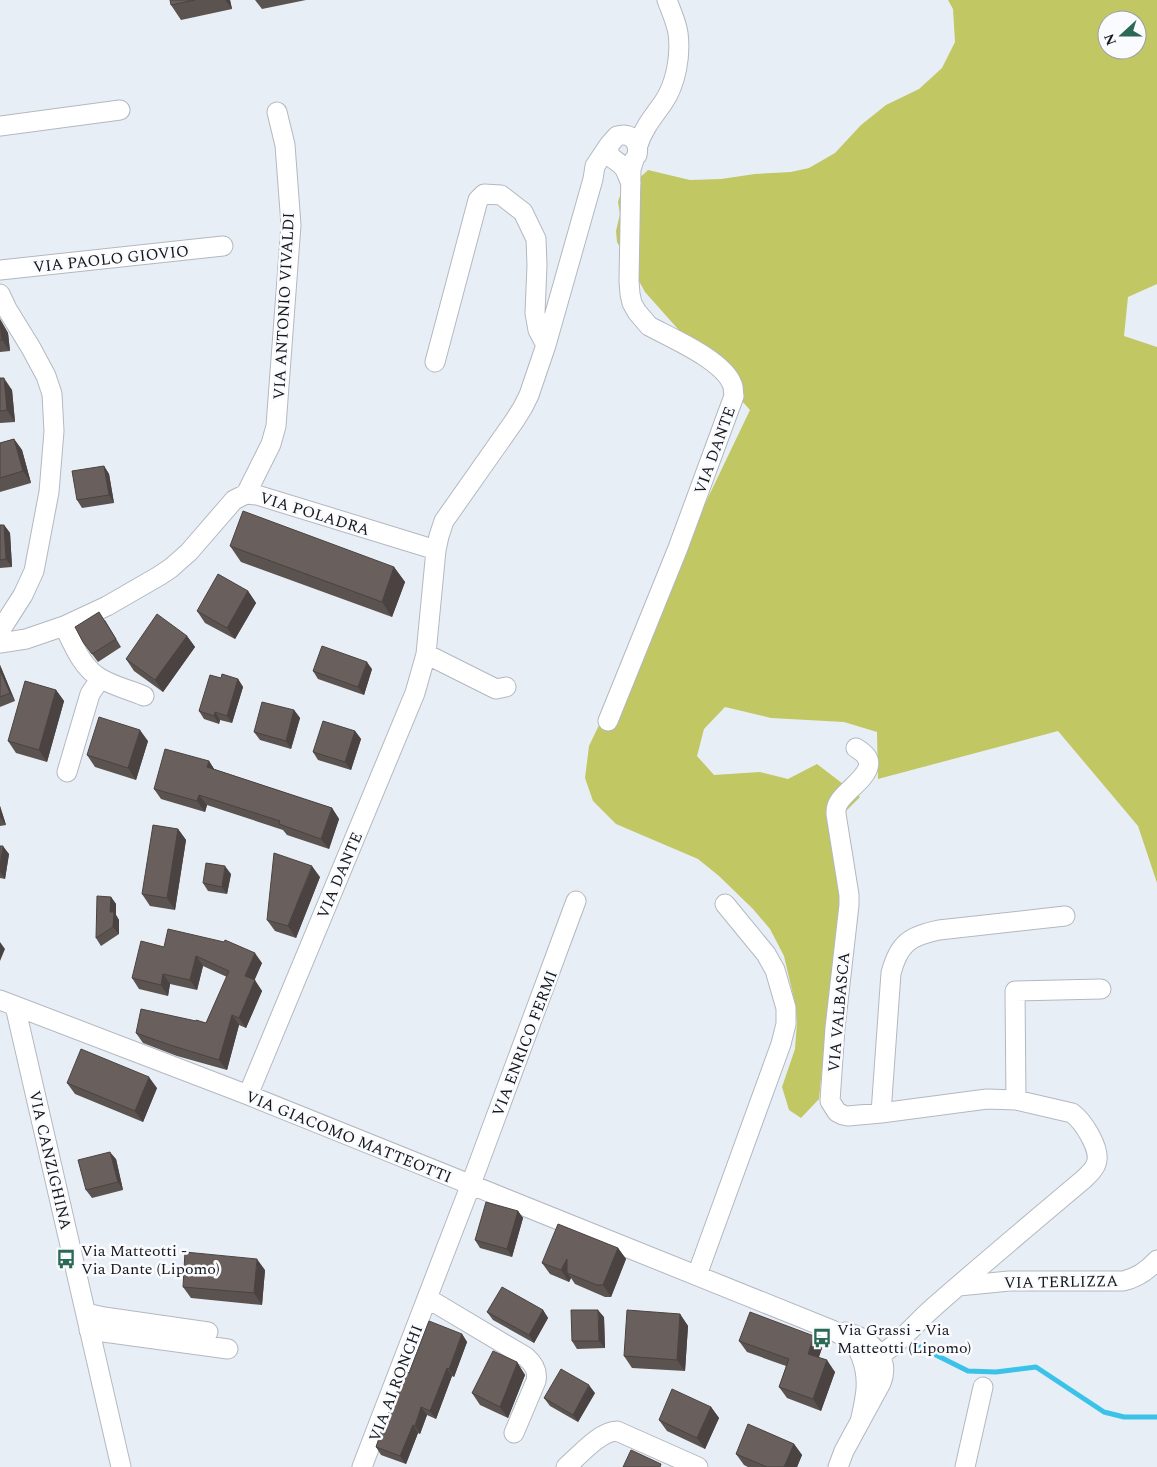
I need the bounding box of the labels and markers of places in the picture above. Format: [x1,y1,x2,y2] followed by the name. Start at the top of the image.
[81,1239,220,1281] place label: Via Matteotti - Via Dante (Lipomo)
[55,1248,77,1270] bus stop icon: Via Matteotti - Via Dante (Lipomo)
[837,1318,971,1360] place label: Via Grassi - Via Matteotti (Lipomo)
[811,1327,833,1349] bus stop icon: Via Grassi - Via Matteotti (Lipomo)

